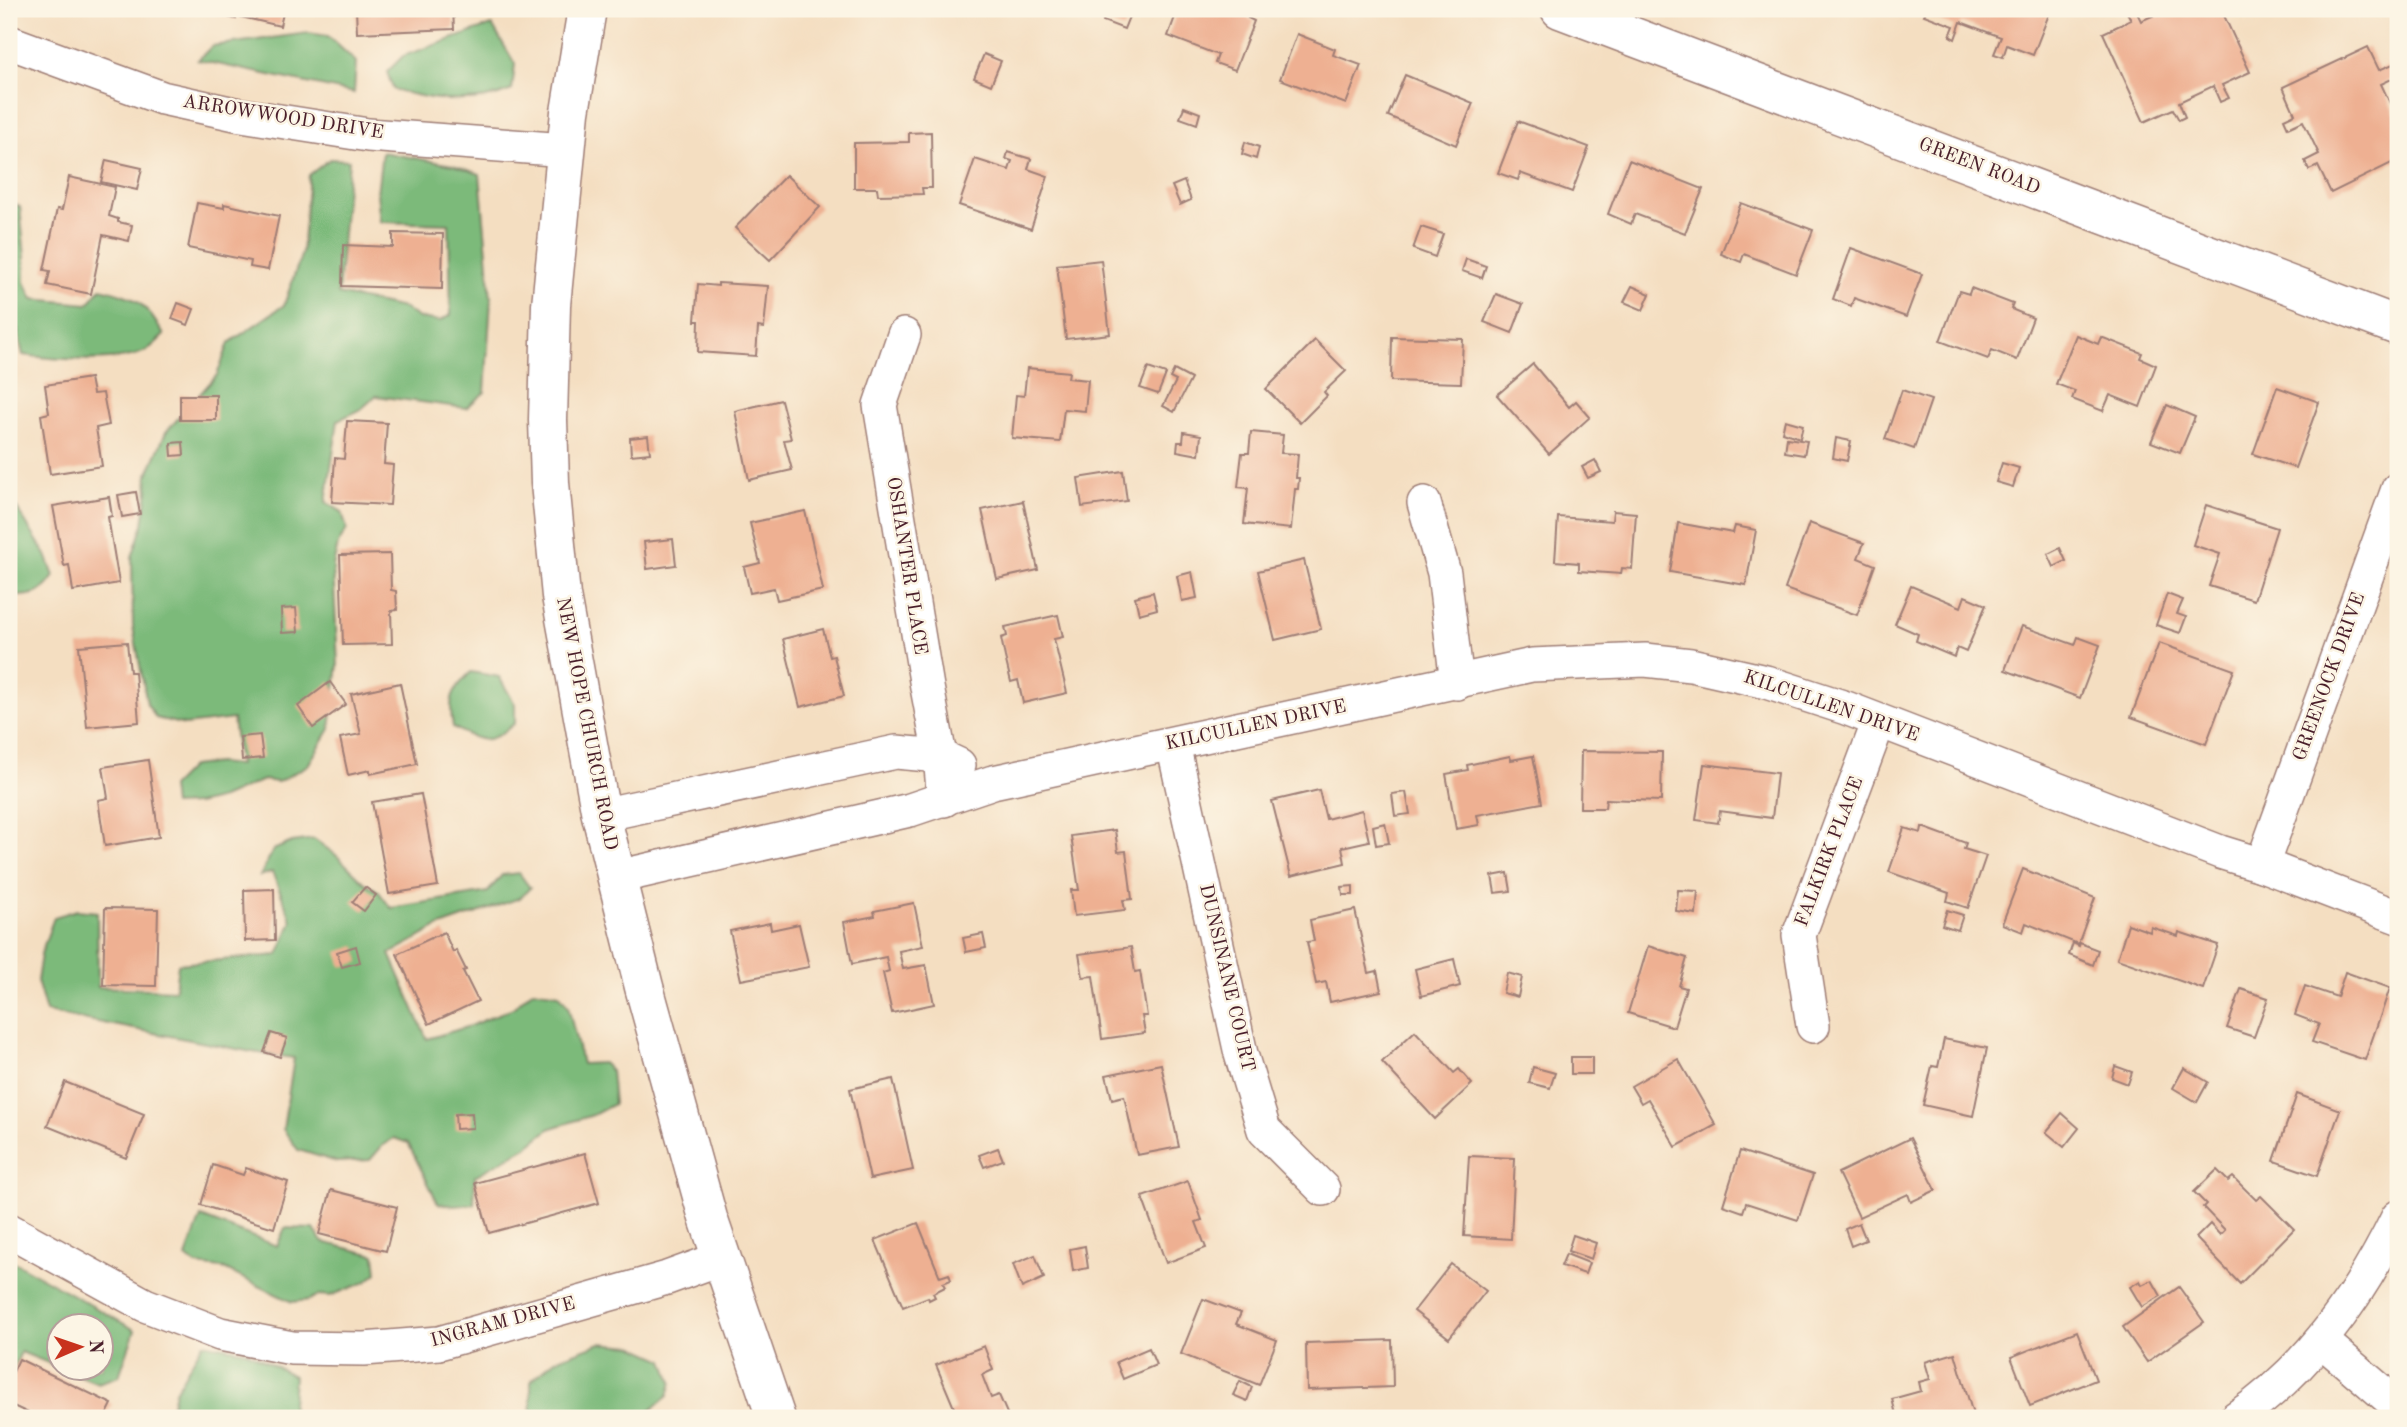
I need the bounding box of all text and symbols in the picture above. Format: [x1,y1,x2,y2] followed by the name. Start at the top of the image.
[181,93,385,143] street label: ARROWWOOD DRIVE
[1916,135,2042,199] street label: GREEN ROAD
[883,476,929,656] street label: OSHANTER PLACE
[2291,590,2369,764] street label: GREENOCK DRIVE
[552,596,620,852] street label: NEW HOPE CHURCH ROAD
[1741,668,1921,746] street label: KILCULLEN DRIVE
[1164,698,1348,754] street label: KILCULLEN DRIVE
[1793,775,1867,929] street label: FALKIRK PLACE
[1195,882,1257,1074] street label: DUNSINANE COURT
[429,1295,577,1351] street label: INGRAM DRIVE
[46,1312,116,1382] north arrow
[85,1339,104,1355] text: N

